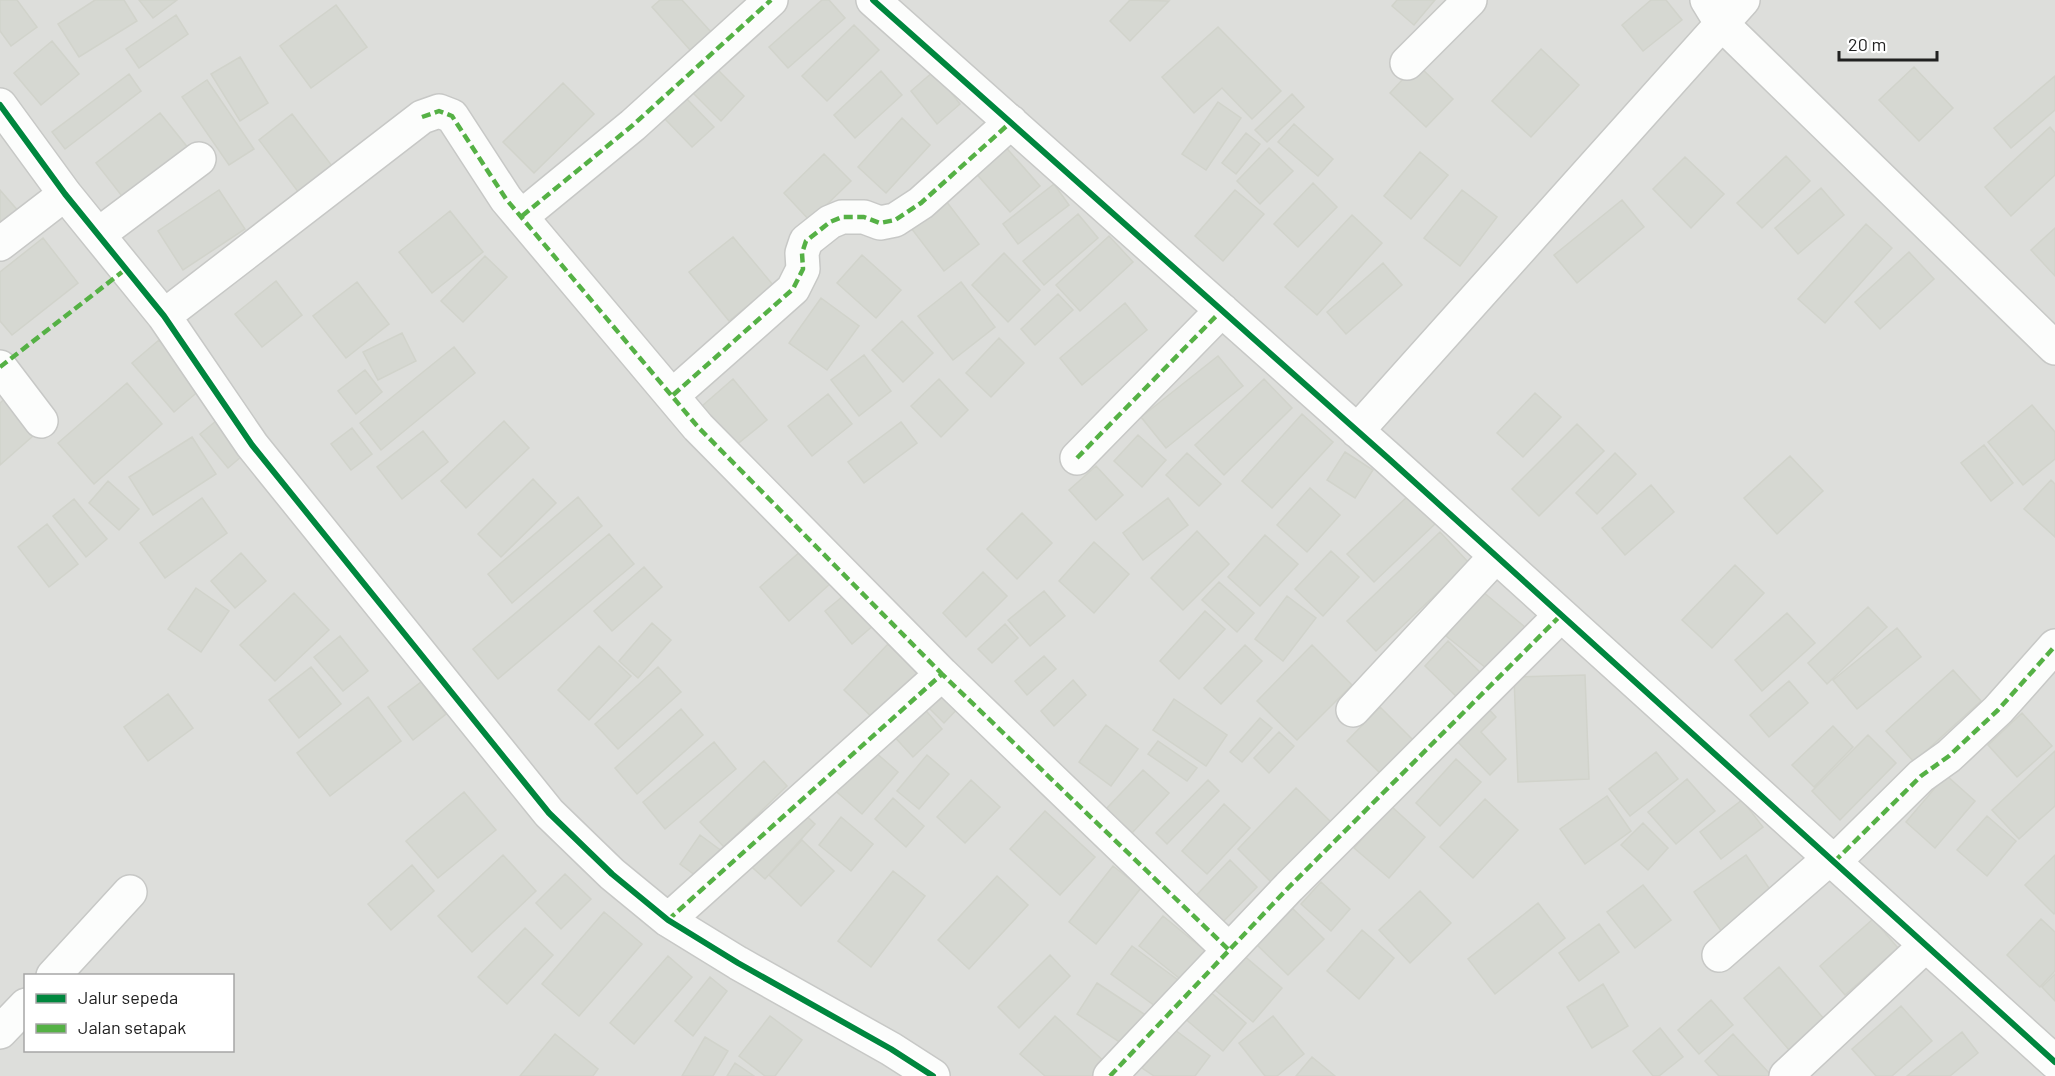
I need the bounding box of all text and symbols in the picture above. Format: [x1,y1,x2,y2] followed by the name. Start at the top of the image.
[1839,24,1936,62] scale bar
[1848,33,1886,55] text: 20 m
[24,974,234,1052] legend
[78,986,178,1008] text: Jalur sepeda
[78,1016,186,1038] text: Jalan setapak

